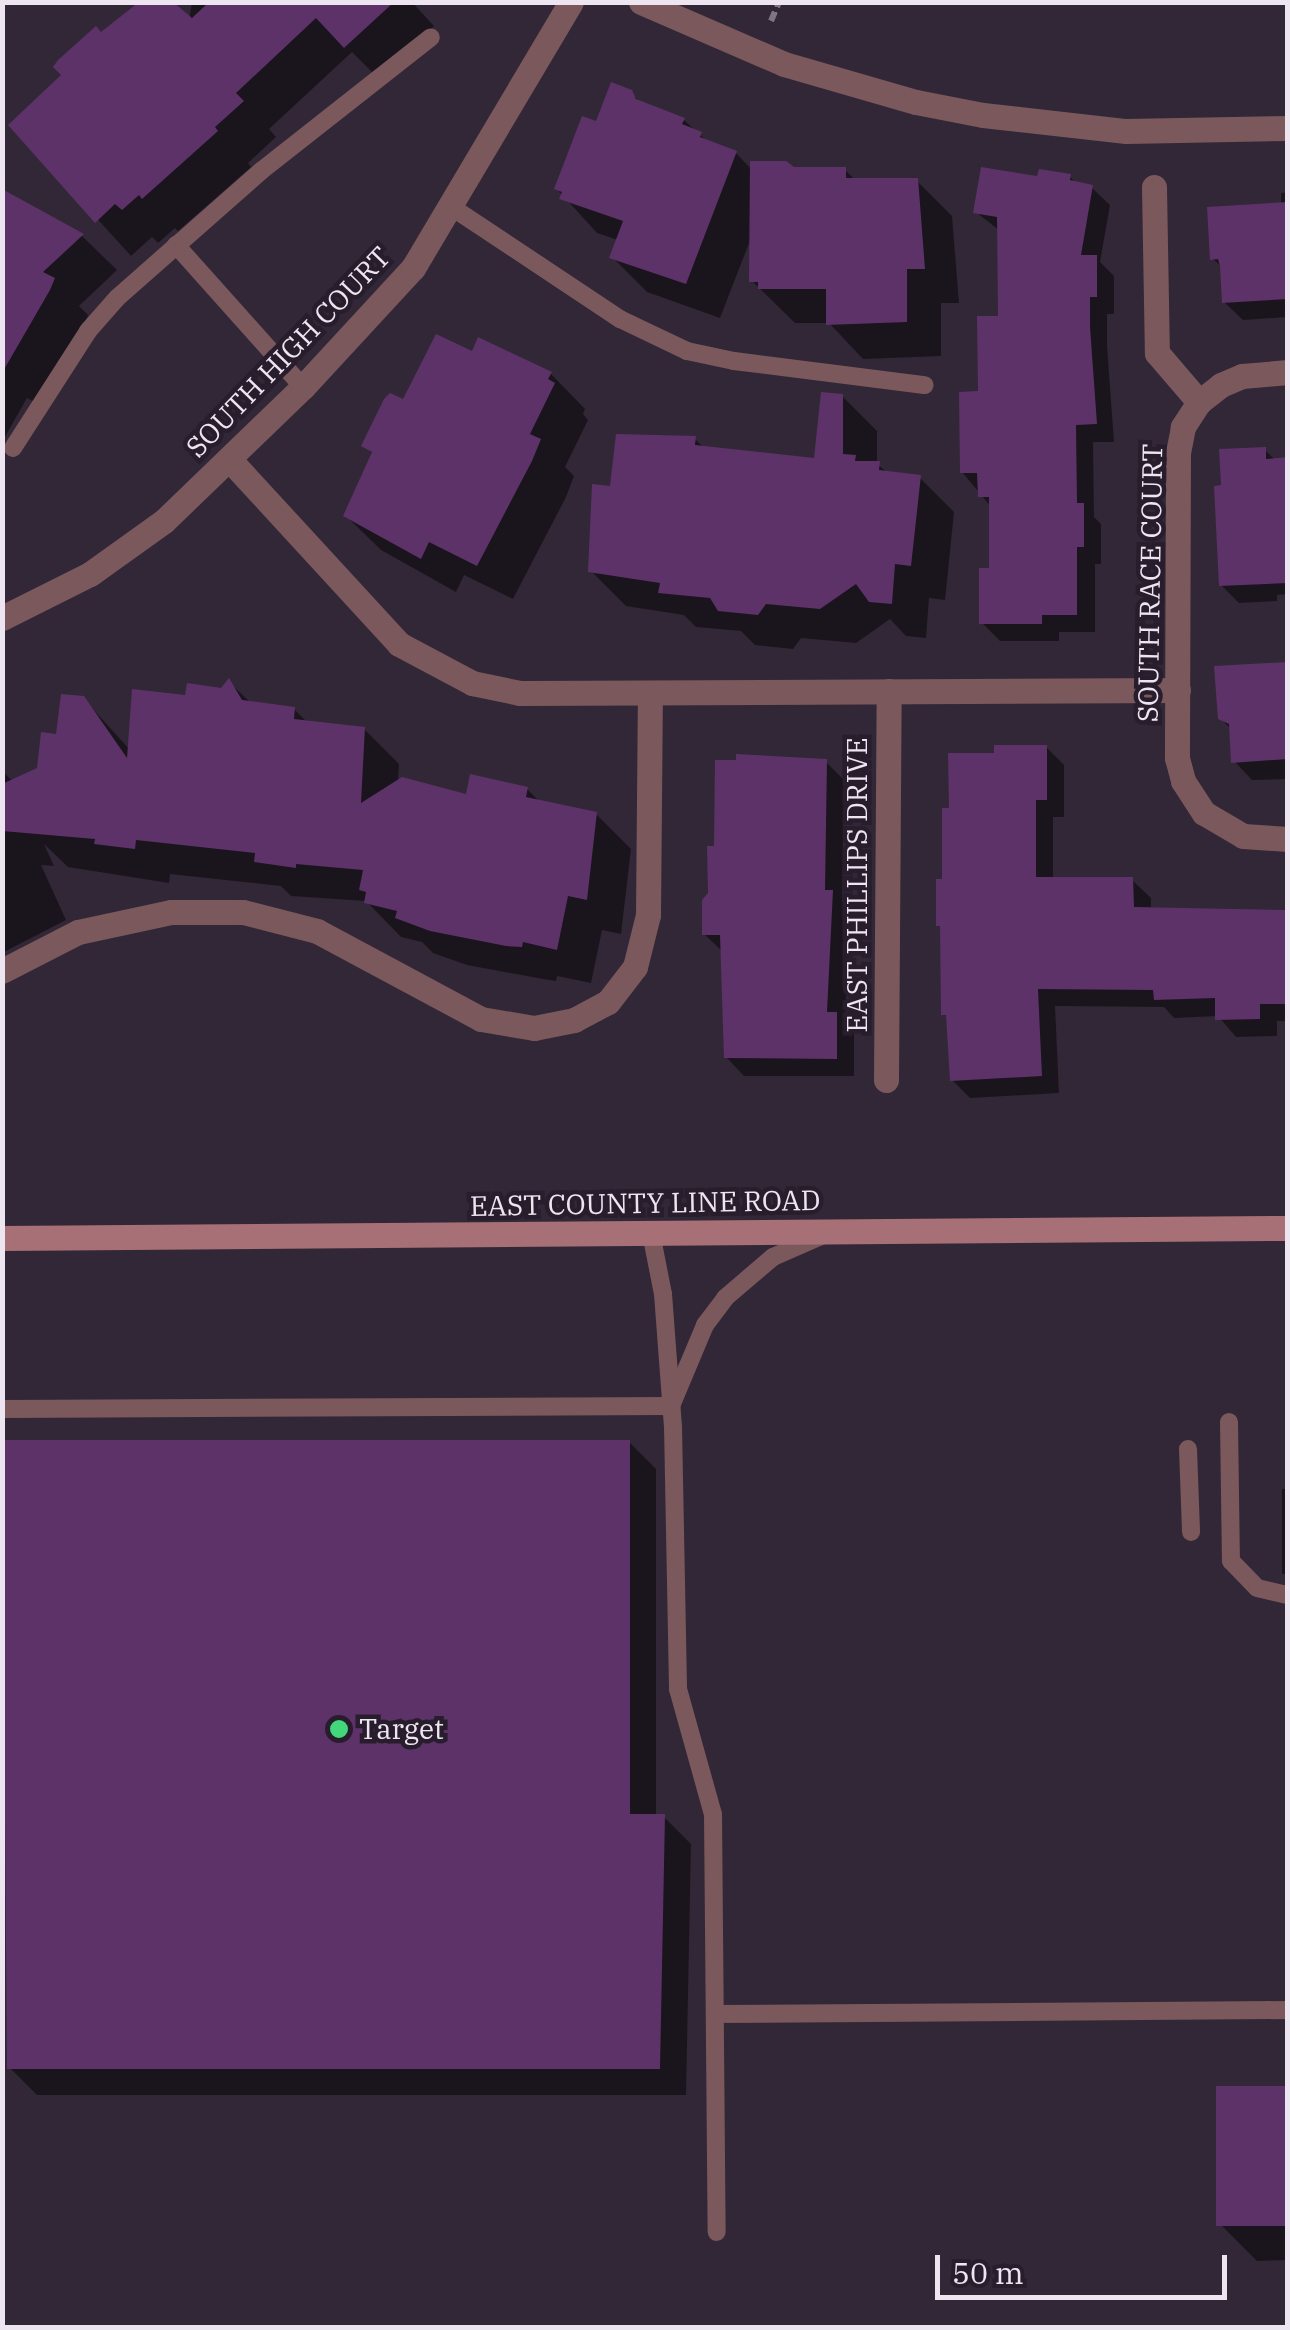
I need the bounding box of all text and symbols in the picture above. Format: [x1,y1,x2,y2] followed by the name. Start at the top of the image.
[179,240,397,464] street label: SOUTH HIGH COURT
[1131,443,1169,723] street label: SOUTH RACE COURT
[840,737,874,1033] street label: EAST PHILLIPS DRIVE
[469,1183,821,1223] street label: EAST COUNTY LINE ROAD
[359,1712,444,1746] place label: Target
[328,1718,350,1740] marker: Target
[940,2235,1232,2297] scale bar
[952,2253,1024,2292] text: 50 m

